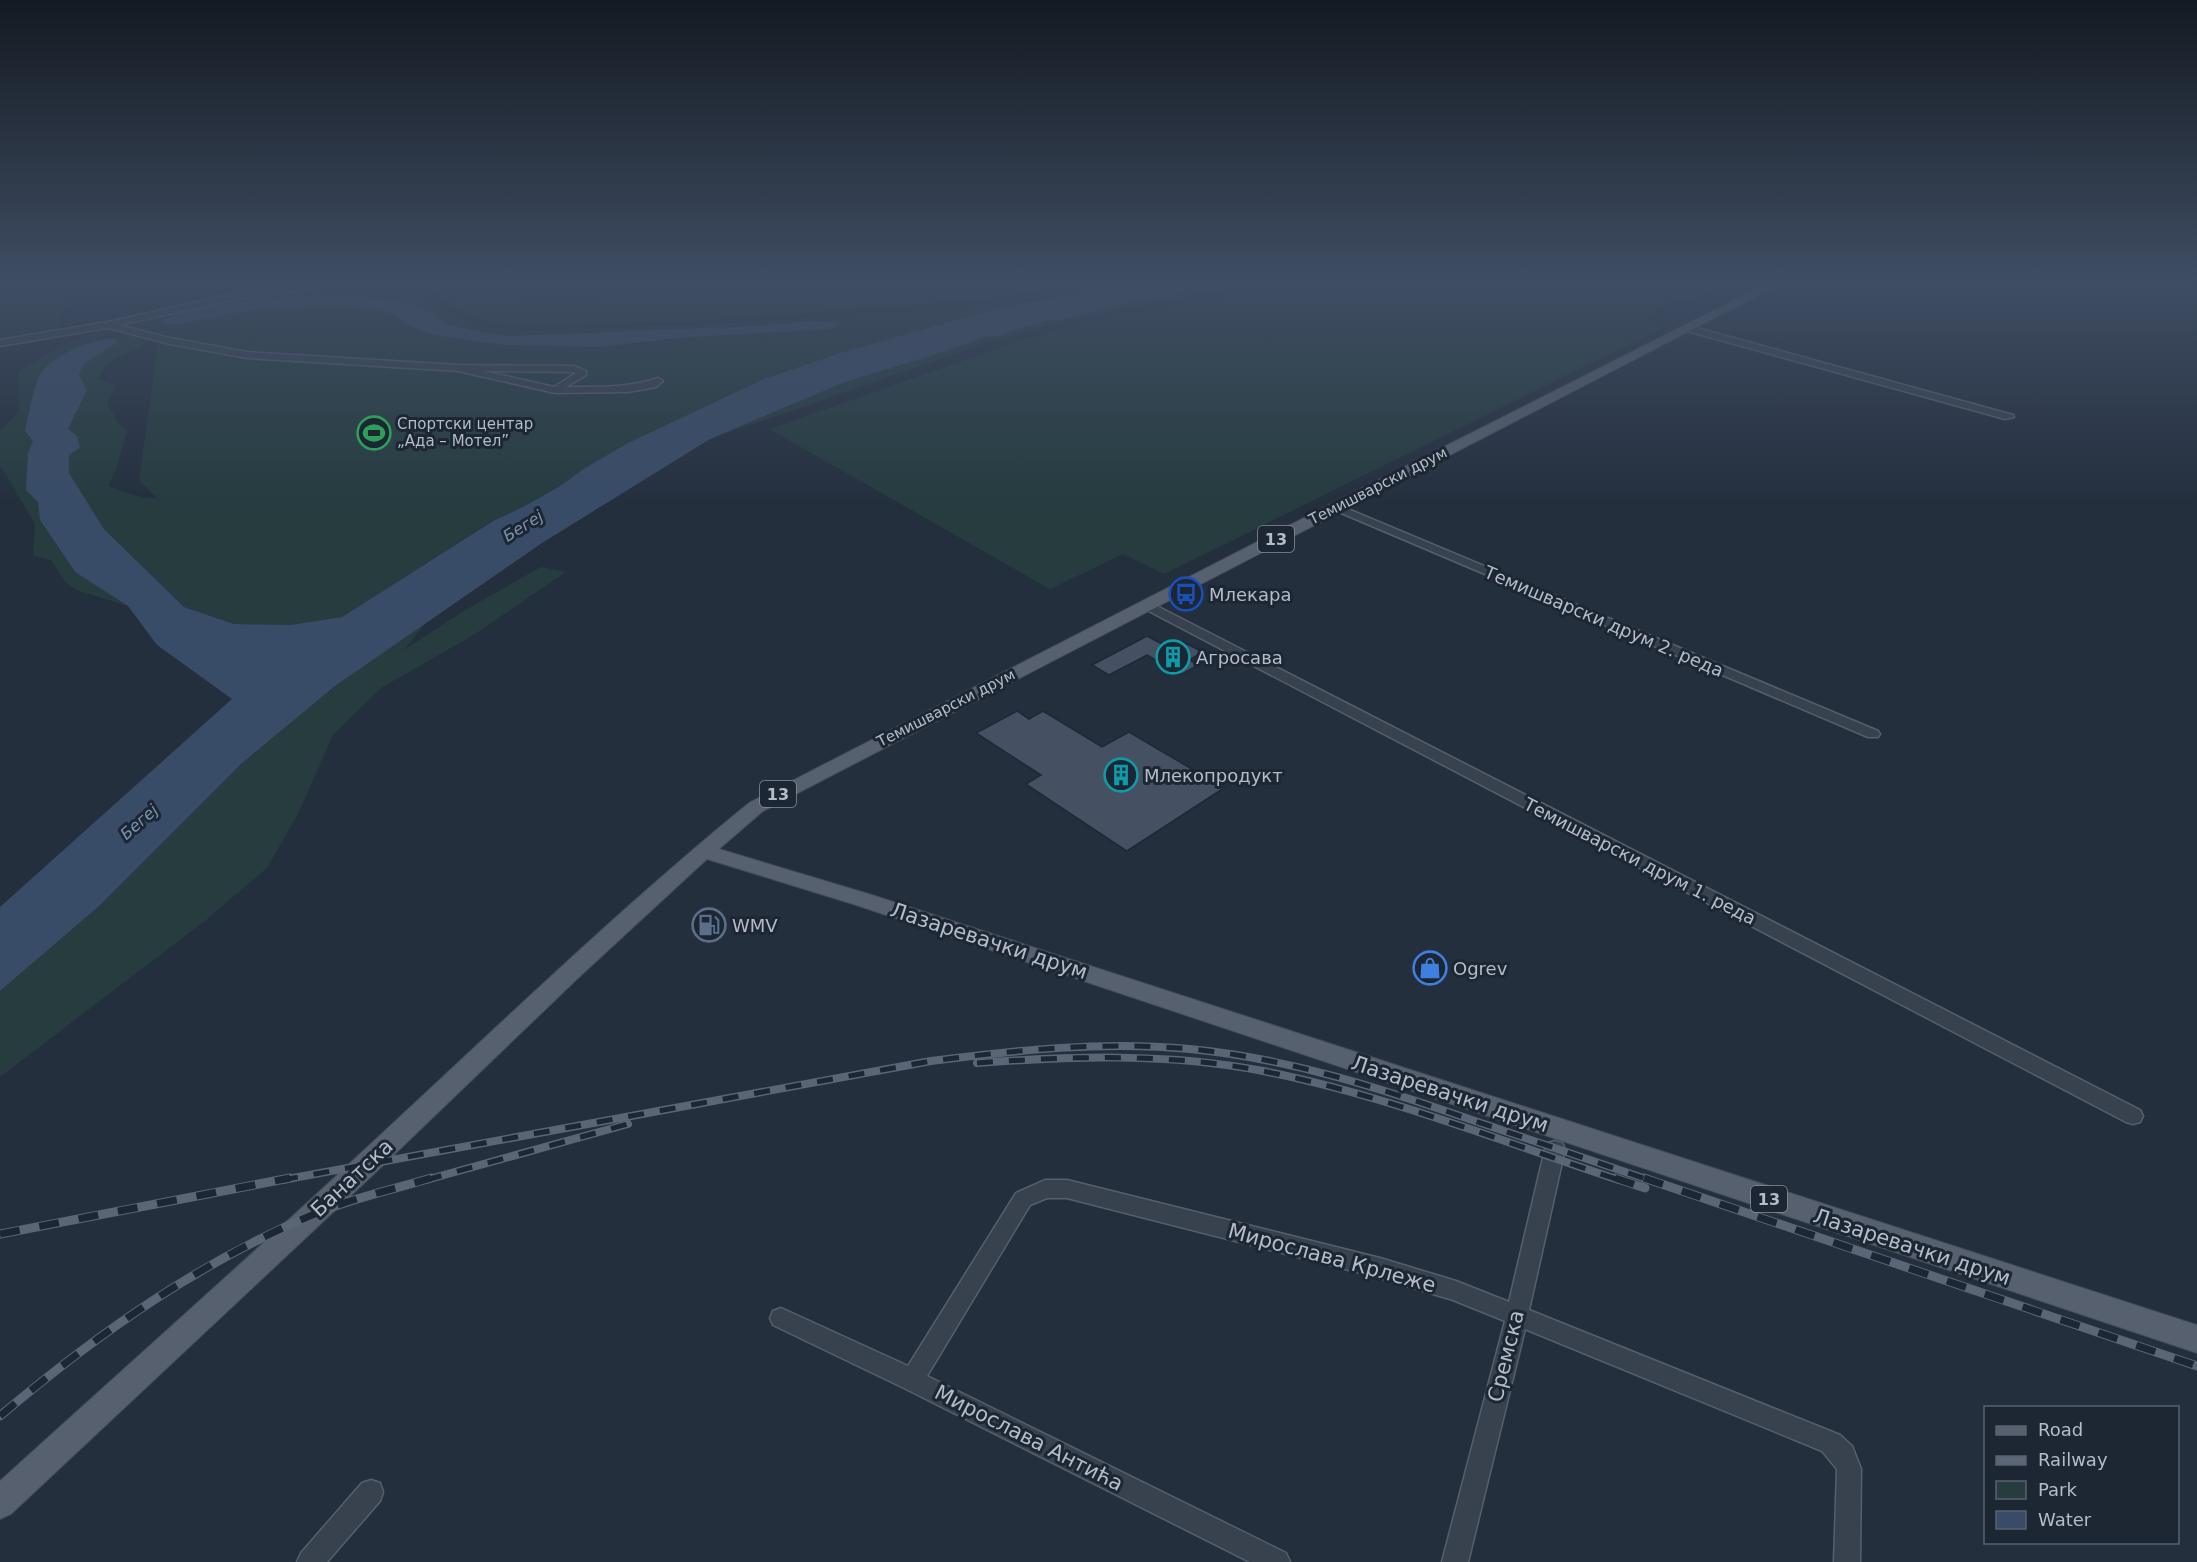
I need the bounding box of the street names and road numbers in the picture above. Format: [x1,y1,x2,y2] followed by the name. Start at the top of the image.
[1305,443,1450,529] street label: Темишварски друм
[1258,526,1294,552] road number: 13
[1480,561,1727,681] street label: Темишварски друм 2. реда
[873,665,1018,751] street label: Темишварски друм
[760,781,796,807] road number: 13
[1520,793,1760,929] street label: Темишварски друм 1. реда
[887,898,1091,984] street label: Лазаревачки друм
[1348,1051,1552,1137] street label: Лазаревачки друм
[306,1134,398,1222] street label: Банатска
[1751,1186,1787,1212] road number: 13
[1810,1204,2014,1290] street label: Лазаревачки друм
[1225,1219,1439,1297] street label: Мирослава Крлеже
[1483,1308,1529,1404] street label: Сремска
[931,1380,1127,1496] street label: Мирослава Антића

